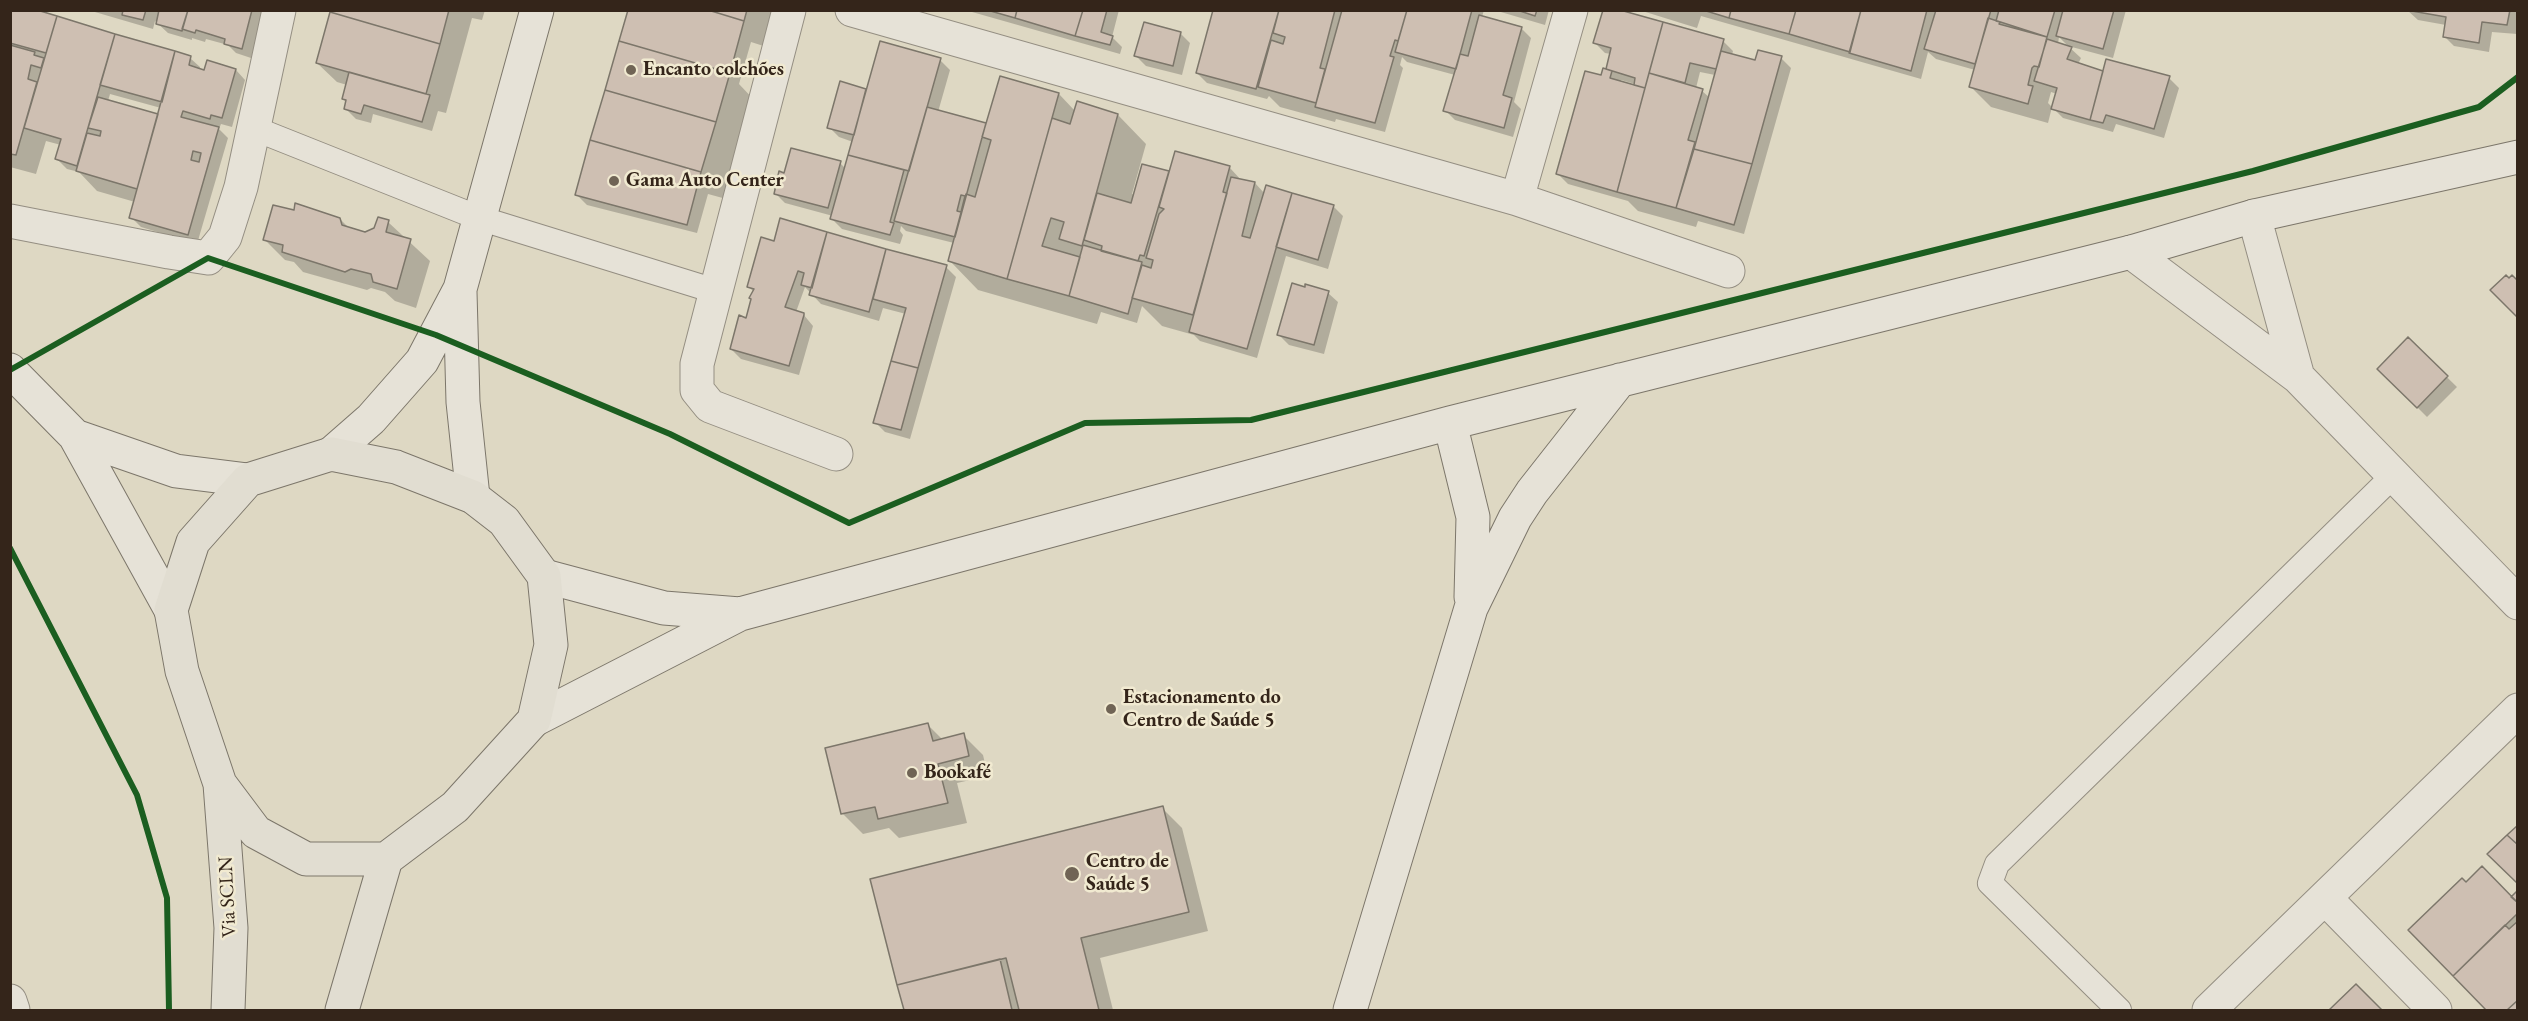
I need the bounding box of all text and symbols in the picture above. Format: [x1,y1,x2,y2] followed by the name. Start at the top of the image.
[643,58,784,82] place label: Encanto colchões
[624,63,638,77] marker: Encanto colchões
[626,169,784,193] place label: Gama Auto Center
[607,174,621,188] marker: Gama Auto Center
[1123,686,1281,733] place label: Estacionamento do Centro de Saúde 5
[1104,702,1118,716] marker: Estacionamento do Centro de Saúde 5
[924,761,991,785] place label: Bookafé
[905,766,919,780] marker: Bookafé
[1086,850,1169,897] place label: Centro de Saúde 5
[214,856,242,938] street label: Via SCLN
[1063,865,1081,883] marker: Centro de Saúde 5

